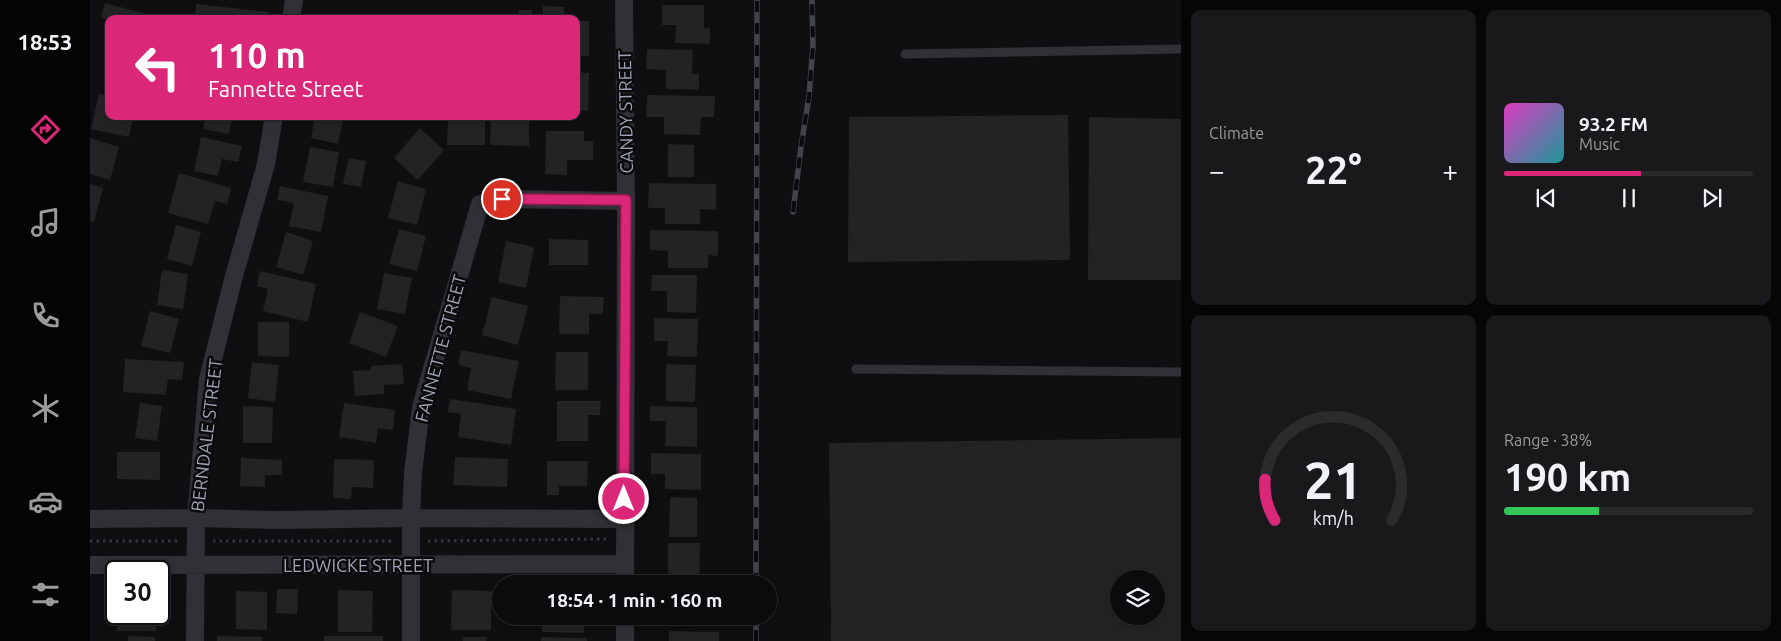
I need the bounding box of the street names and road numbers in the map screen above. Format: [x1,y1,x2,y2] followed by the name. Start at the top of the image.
[614,50,636,174] street label: CANDY STREET
[411,272,469,424] street label: FANNETTE STREET
[187,357,225,513] street label: BERNDALE STREET
[283,555,433,575] street label: LEDWICKE STREET

